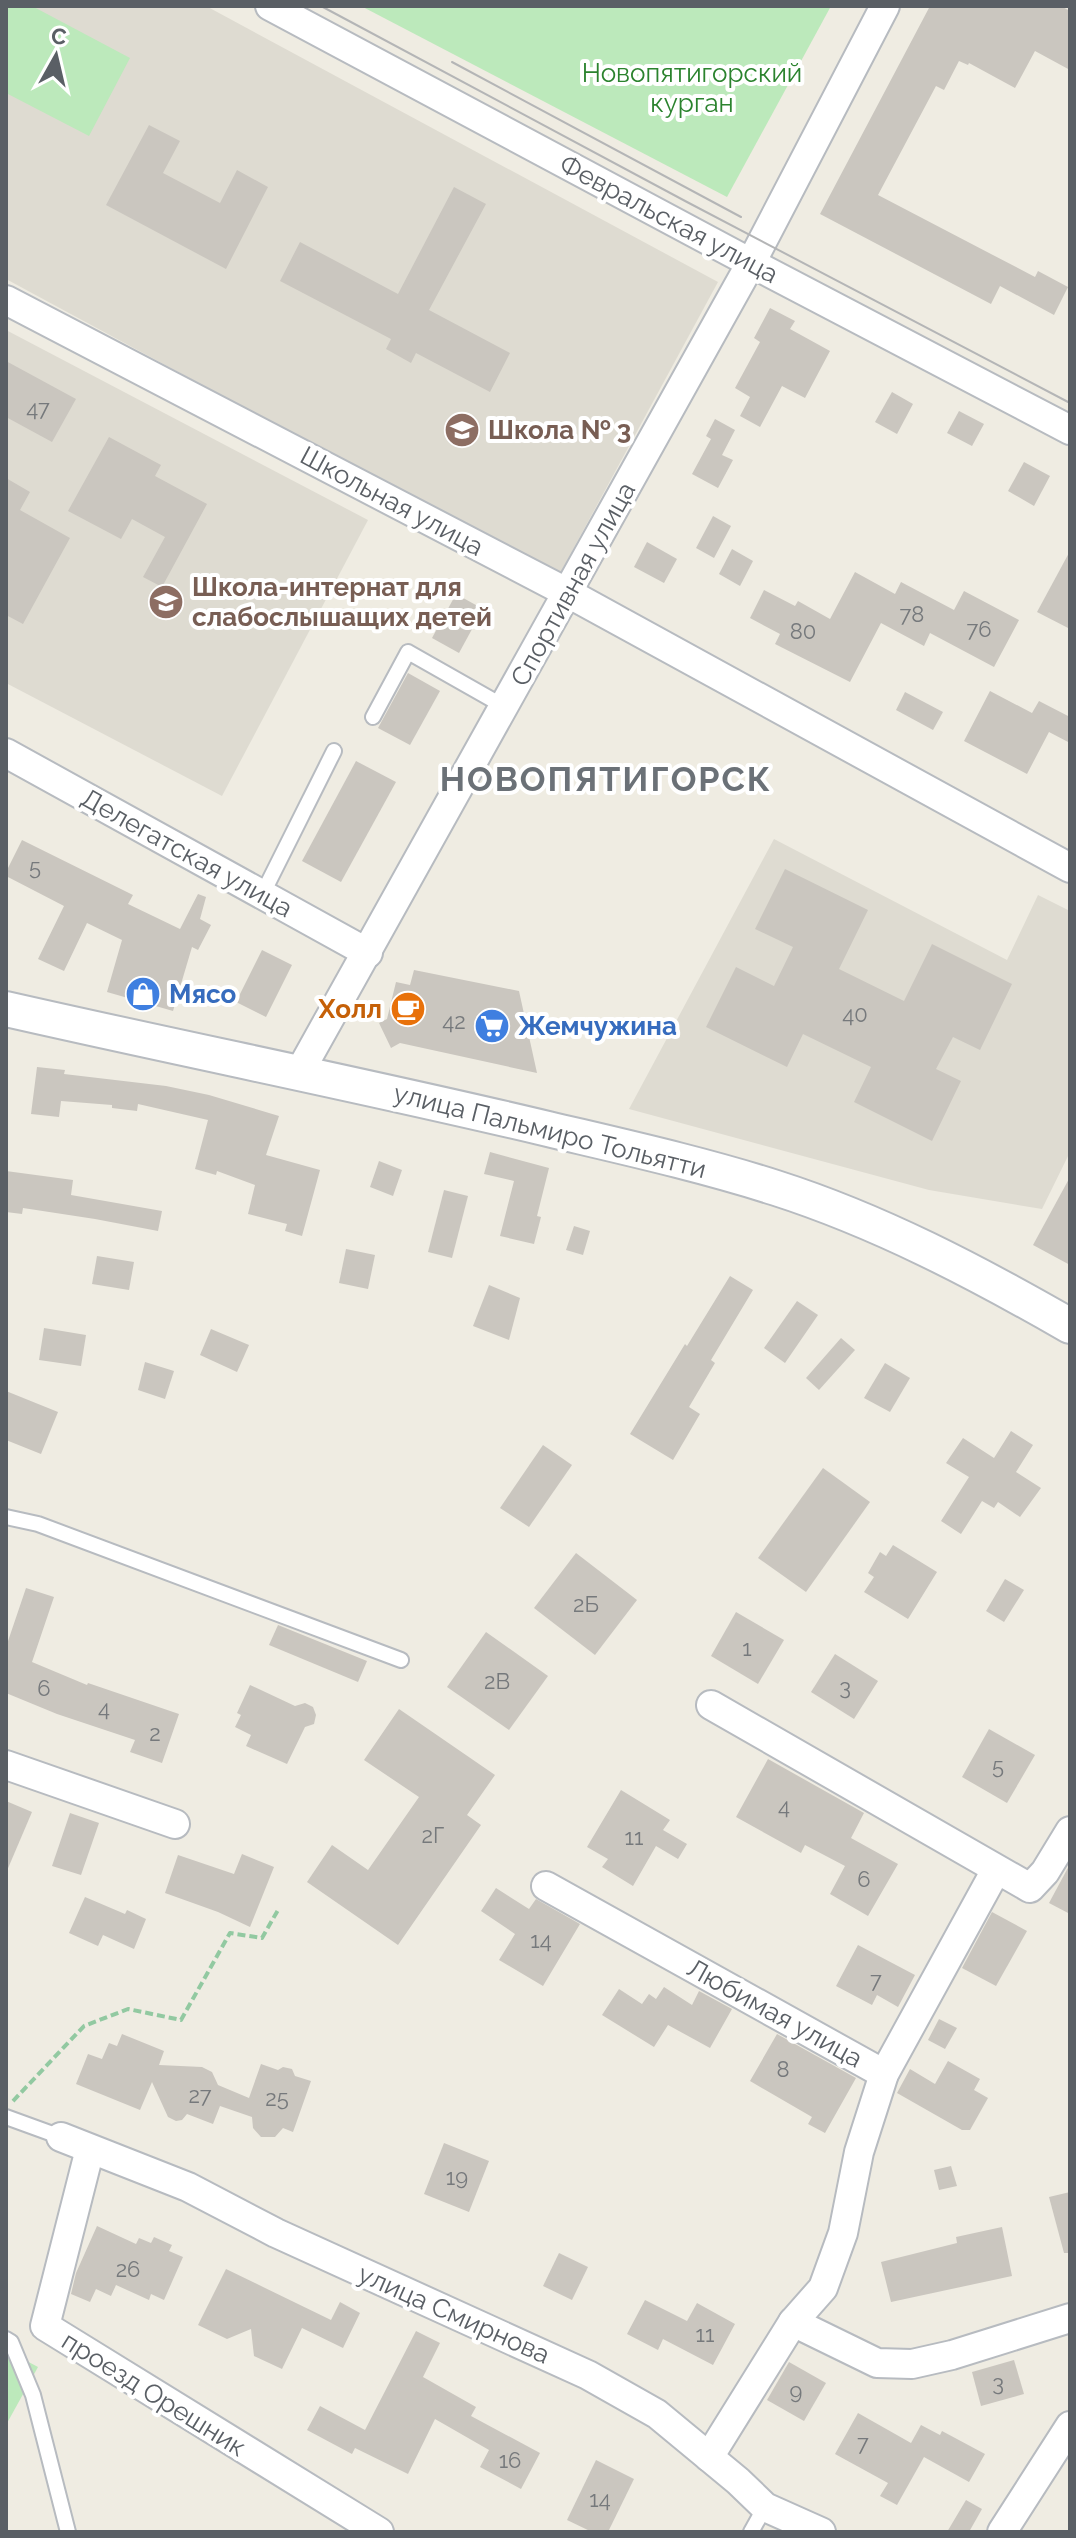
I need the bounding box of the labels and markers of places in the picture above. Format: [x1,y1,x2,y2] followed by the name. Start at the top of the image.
[443,411,481,449] school or university icon: Школа № 3
[488,415,631,445] place label: Школа № 3
[192,572,492,632] place label: Школа-интернат для слабослышащих детей
[147,583,185,621] school or university icon: Школа-интернат для слабослышащих детей
[124,975,162,1013] shop icon: Мясо
[169,979,236,1009] place label: Мясо
[389,990,427,1028] cafe icon: Холл
[318,994,382,1024] place label: Холл
[473,1007,511,1045] supermarket icon: Жемчужина
[518,1011,677,1041] place label: Жемчужина

